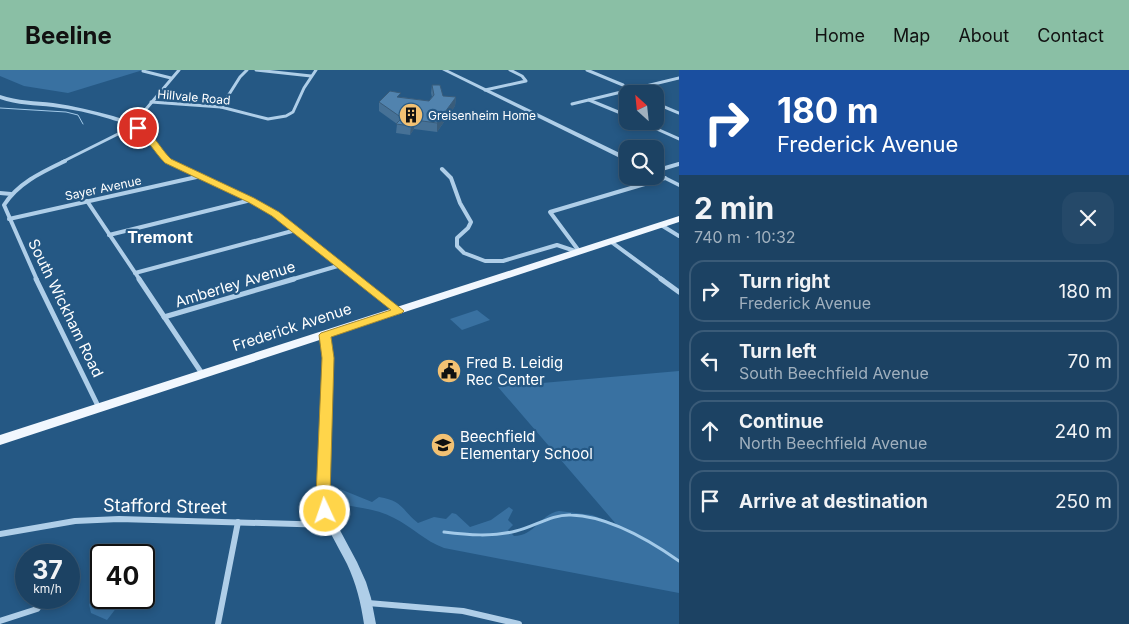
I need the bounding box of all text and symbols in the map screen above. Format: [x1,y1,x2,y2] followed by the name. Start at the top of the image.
[25,21,112,50] text: Beeline
[815,25,865,46] text: Home
[893,25,930,46] text: Map
[958,25,1009,46] text: About
[1037,25,1104,46] text: Contact
[619,85,664,130] north arrow
[619,85,664,185] map controls
[157,86,231,108] street label: Hillvale Road
[777,89,879,131] text: 180 m
[694,90,759,155] icon: right
[398,102,424,128] building icon: Greisenheim Home
[117,107,159,149] pin
[428,108,536,123] place label: Greisenheim Home
[124,114,152,142] icon: arrive
[777,131,958,157] text: Frederick Avenue
[619,140,664,185] button: search
[63,173,143,203] street label: Sayer Avenue
[694,190,774,226] text: 2 min
[1062,192,1114,244] button: close
[127,227,193,247] district label: Tremont
[694,227,796,247] text: 740 m · 10:32
[24,236,108,380] street label: South Wickham Road
[173,257,297,311] street label: Amberley Avenue
[739,270,830,293] text: Turn right
[696,277,724,305] icon: right
[1059,280,1112,303] text: 180 m
[739,293,871,313] text: Frederick Avenue
[230,299,354,355] street label: Frederick Avenue
[739,340,817,363] text: Turn left
[696,347,724,375] icon: left
[1068,350,1112,373] text: 70 m
[466,353,563,389] place label: Fred B. Leidig Rec Center
[436,358,462,384] public building icon: Fred B. Leidig Rec Center
[739,363,929,383] text: South Beechfield Avenue
[739,410,824,433] text: Continue
[696,417,724,445] icon: ahead
[1054,420,1112,443] text: 240 m
[460,427,593,463] place label: Beechfield Elementary School
[430,432,456,458] school or university icon: Beechfield Elementary School
[739,433,927,453] text: North Beechfield Avenue
[298,484,350,536] position arrow
[696,487,724,515] icon: arrive
[739,490,928,513] text: Arrive at destination
[1055,490,1112,513] text: 250 m
[103,494,227,518] street label: Stafford Street
[90,544,155,609] speed limit sign: 40
[32,555,63,585] text: 37
[33,581,62,596] text: km/h

